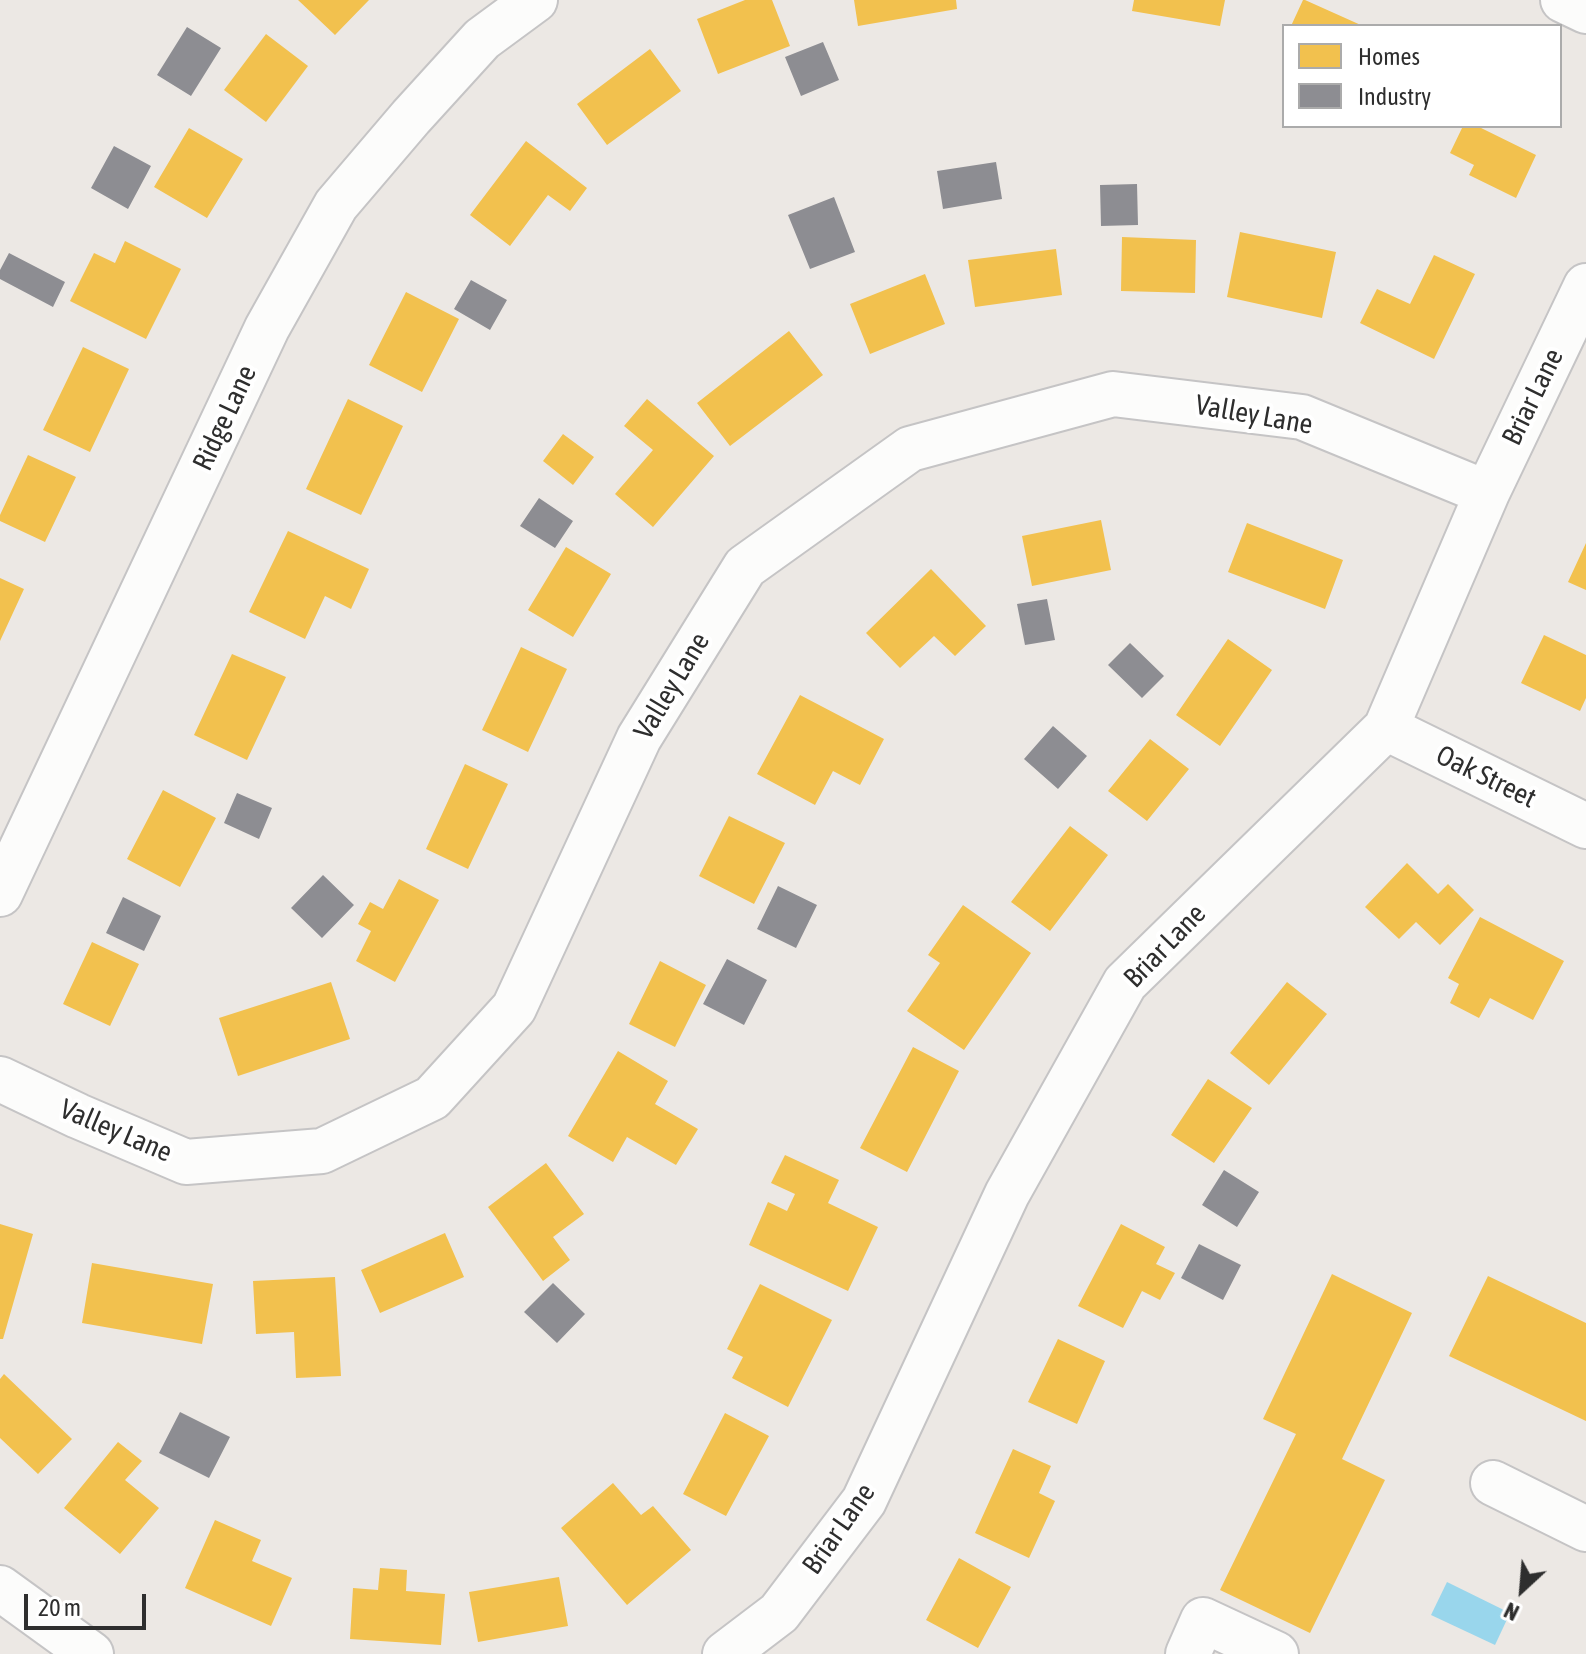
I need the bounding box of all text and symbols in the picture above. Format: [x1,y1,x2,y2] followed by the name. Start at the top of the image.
[1282,24,1562,128] legend
[1358,43,1420,70] text: Homes
[1358,83,1431,110] text: Industry
[1495,343,1571,451] street label: Briar Lane
[186,360,264,476] street label: Ridge Lane
[1193,388,1315,442] street label: Valley Lane
[627,627,717,745] street label: Valley Lane
[1431,738,1541,816] street label: Oak Street
[1117,897,1213,995] street label: Briar Lane
[55,1092,177,1170] street label: Valley Lane
[796,1477,882,1581] street label: Briar Lane
[1482,1550,1562,1630] north arrow
[28,1578,150,1628] scale bar
[38,1594,81,1621] text: 20 m
[1500,1597,1523,1626] text: N

